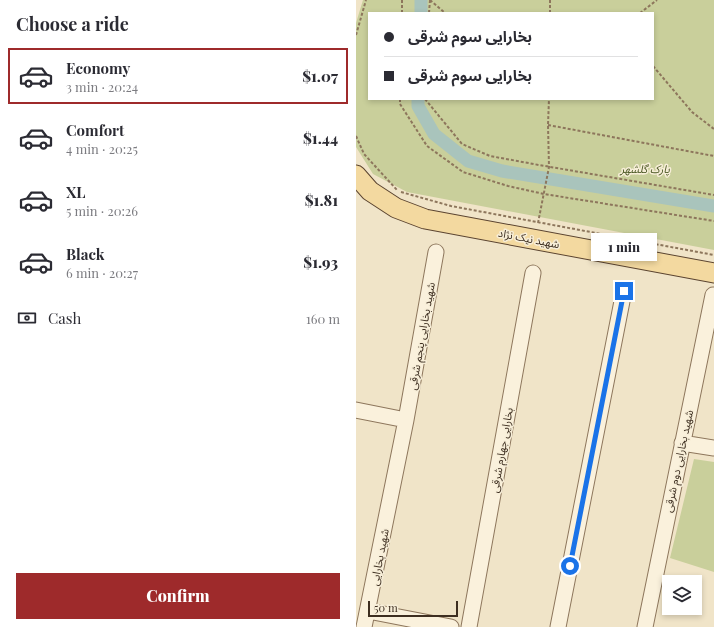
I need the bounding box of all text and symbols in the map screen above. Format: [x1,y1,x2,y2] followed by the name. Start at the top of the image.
[16,12,129,36] text: Choose a ride
[408,26,532,46] text: بخارایی سوم شرقی
[18,58,54,94] icon: car
[66,58,130,78] text: Economy
[408,65,532,85] text: بخارایی سوم شرقی
[302,66,338,86] text: $1.07
[66,78,138,95] text: 3 min · 20:24
[18,120,54,156] icon: car
[66,120,124,140] text: Comfort
[303,128,338,148] text: $1.44
[66,140,138,157] text: 4 min · 20:25
[619,161,671,177] park label: پارک گلشهر
[18,182,54,218] icon: car
[66,182,86,202] text: XL
[305,190,338,210] text: $1.81
[66,202,138,219] text: 5 min · 20:26
[497,225,561,251] street label: شهید نیک نژاد
[591,233,657,261] callout: 1 min
[608,238,640,255] text: 1 min
[18,244,54,280] icon: car
[66,244,105,264] text: Black
[303,252,338,272] text: $1.93
[66,264,138,281] text: 6 min · 20:27
[404,281,440,391] street label: شهید بخارایی پنجم شرقی
[615,282,633,300] route end
[16,307,38,329] icon: cash
[48,308,81,328] text: Cash
[306,310,340,327] text: 160 m
[486,406,517,494] street label: بخارایی جهارم شرقی
[660,408,697,514] street label: شهید بخارایی دوم شرقی
[366,527,392,587] street label: شهید بخارایی
[561,557,579,575] route start
[16,573,340,619] button: Confirm
[662,575,702,615] map controls
[662,575,702,615] button: layers
[368,599,458,618] scale bar
[374,600,398,615] text: 50 m

